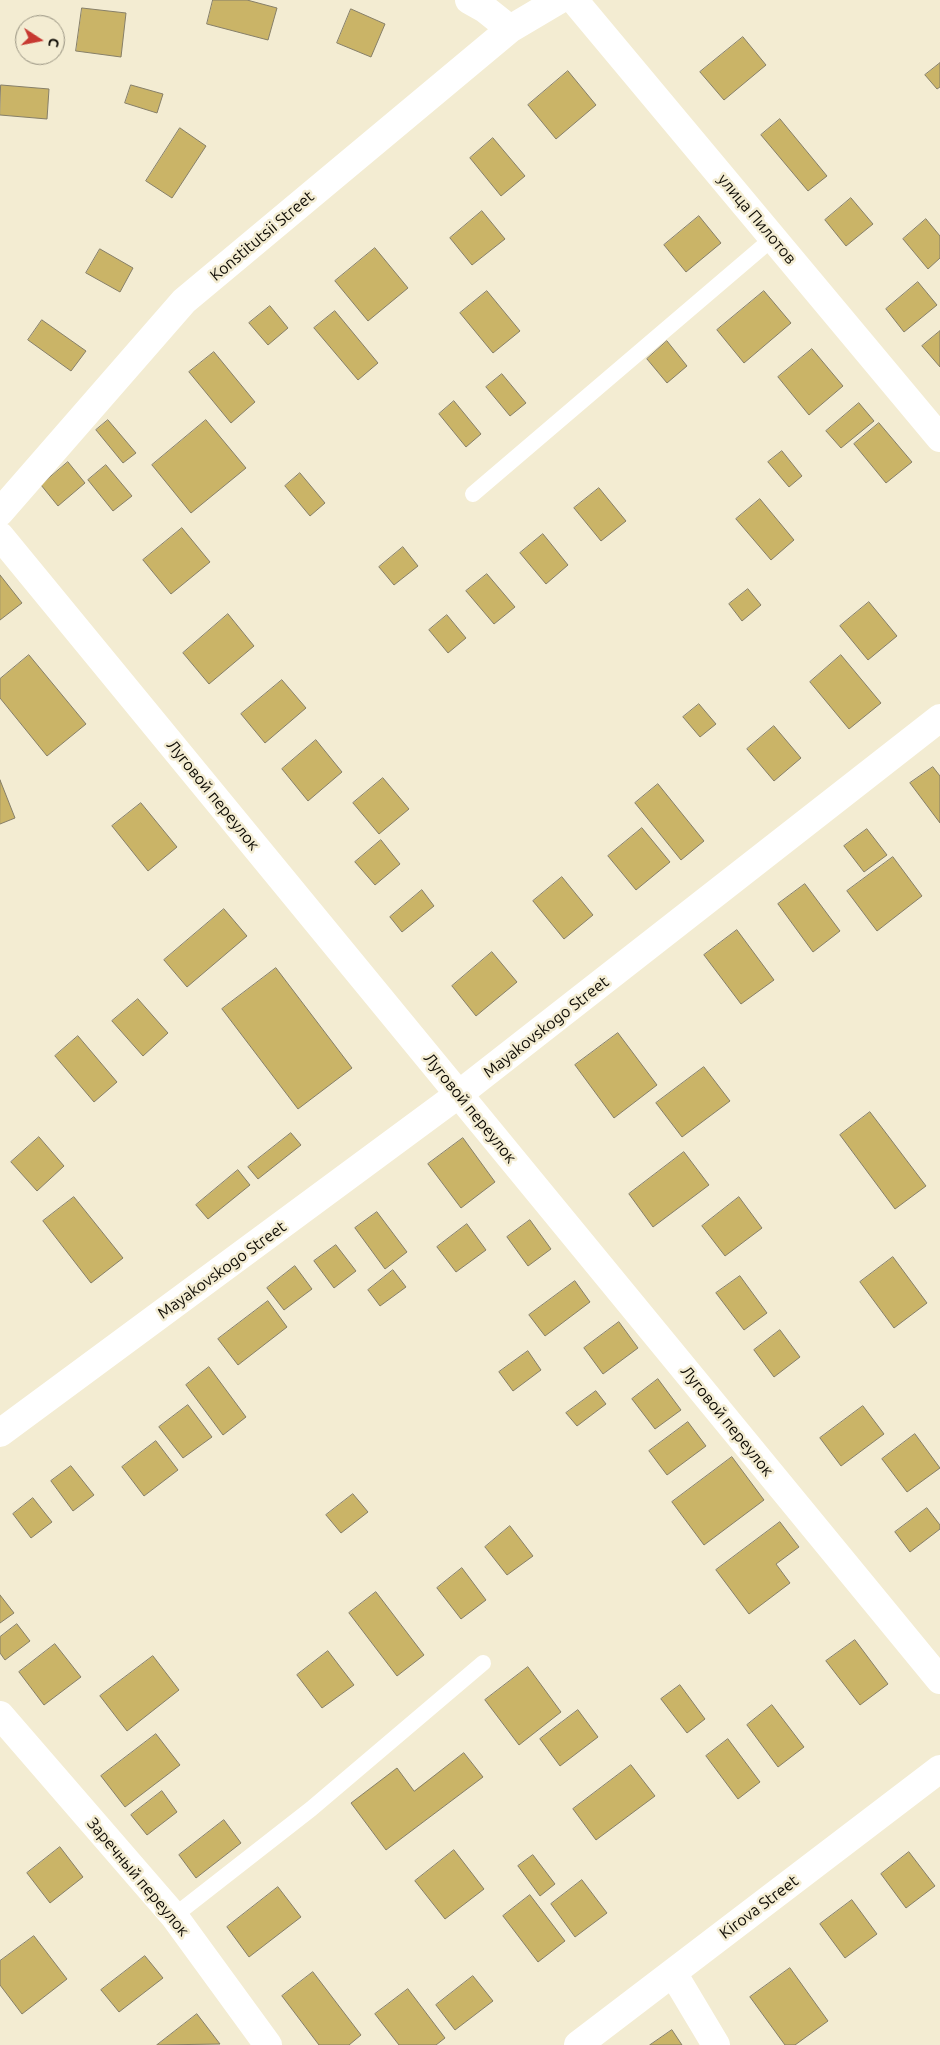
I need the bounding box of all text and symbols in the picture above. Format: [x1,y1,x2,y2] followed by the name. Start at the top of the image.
[15,15,65,65] north arrow
[45,37,62,49] text: С
[714,170,800,268] street label: улица Пилотов
[206,187,318,285] street label: Konstitutsii Street
[163,736,263,854] street label: Луговой переулок
[479,972,613,1082] street label: Mayakovskogo Street
[420,1049,520,1167] street label: Луговой переулок
[154,1217,290,1323] street label: Mayakovskogo Street
[677,1362,777,1480] street label: Луговой переулок
[83,1814,193,1940] street label: Заречный переулок
[716,1871,802,1943] street label: Kirova Street

